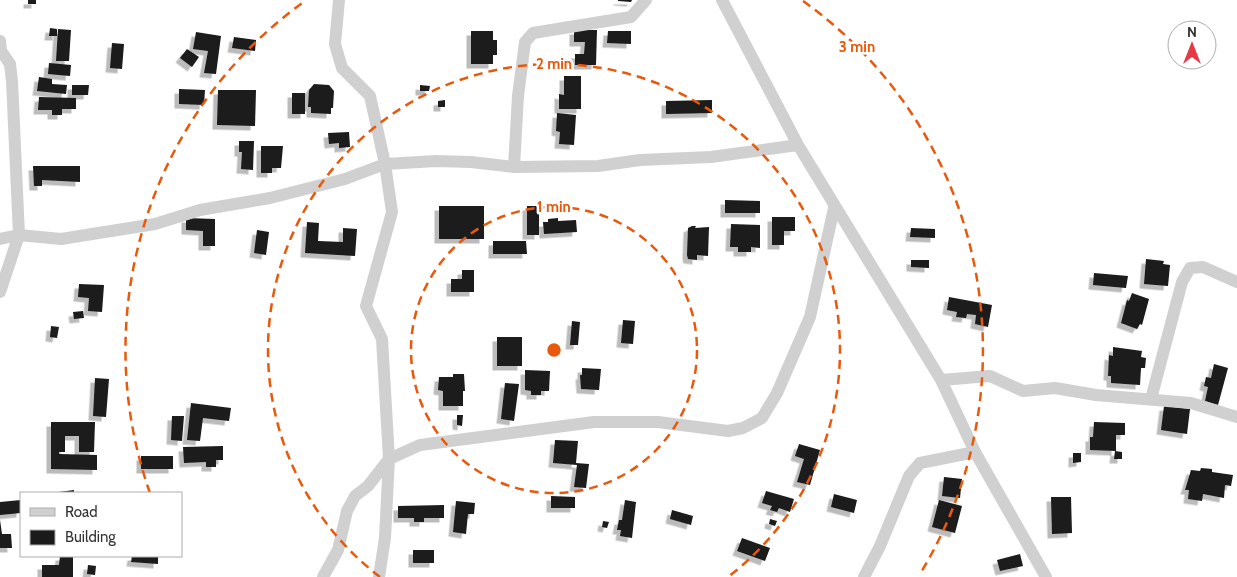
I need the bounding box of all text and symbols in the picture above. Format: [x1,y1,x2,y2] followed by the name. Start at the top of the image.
[1167,20,1217,70] north arrow
[1187,23,1197,41] text: N
[839,38,875,56] text: 3 min
[536,55,572,73] text: 2 min
[537,198,571,216] text: 1 min
[545,341,563,359] centre of rings
[20,492,182,557] legend
[65,503,98,521] text: Road
[65,528,116,546] text: Building

